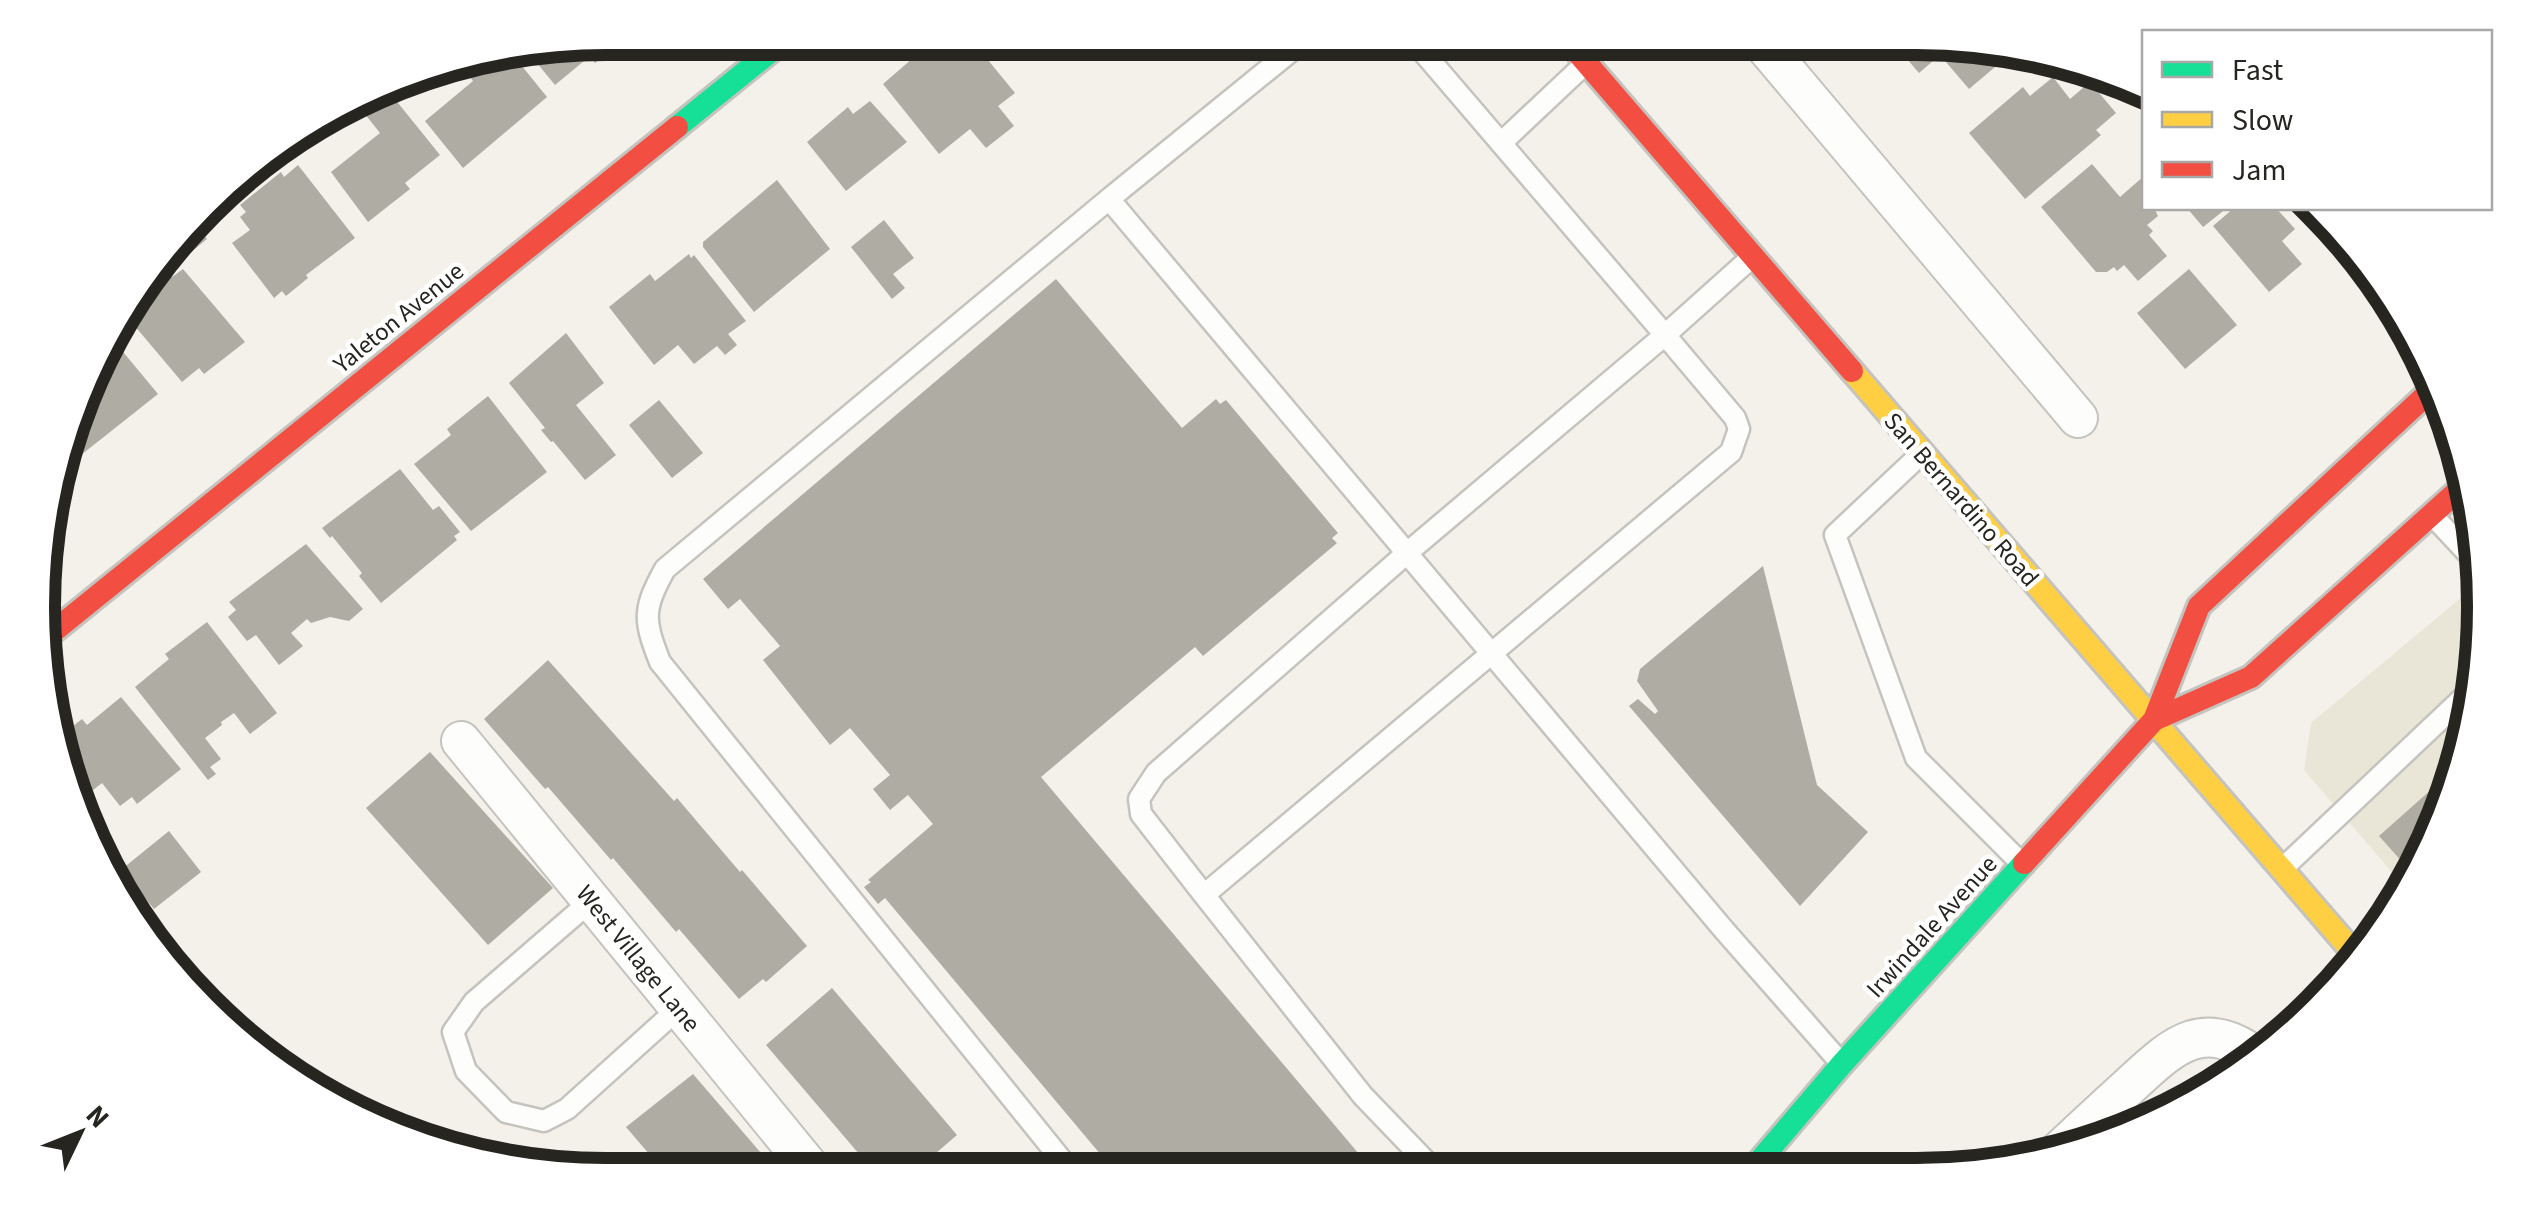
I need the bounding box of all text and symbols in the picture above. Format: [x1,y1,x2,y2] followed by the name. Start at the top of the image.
[2142,30,2492,210] legend
[2232,49,2283,92] text: Fast
[2232,99,2293,142] text: Slow
[2232,149,2286,192] text: Jam
[325,254,472,382] street label: Yaleton Avenue
[1875,404,2047,595] street label: San Bernardino Road
[1858,847,2006,1006] street label: Irwindale Avenue
[567,877,709,1040] street label: West Village Lane
[30,1083,130,1183] north arrow
[77,1096,119,1137] text: N

